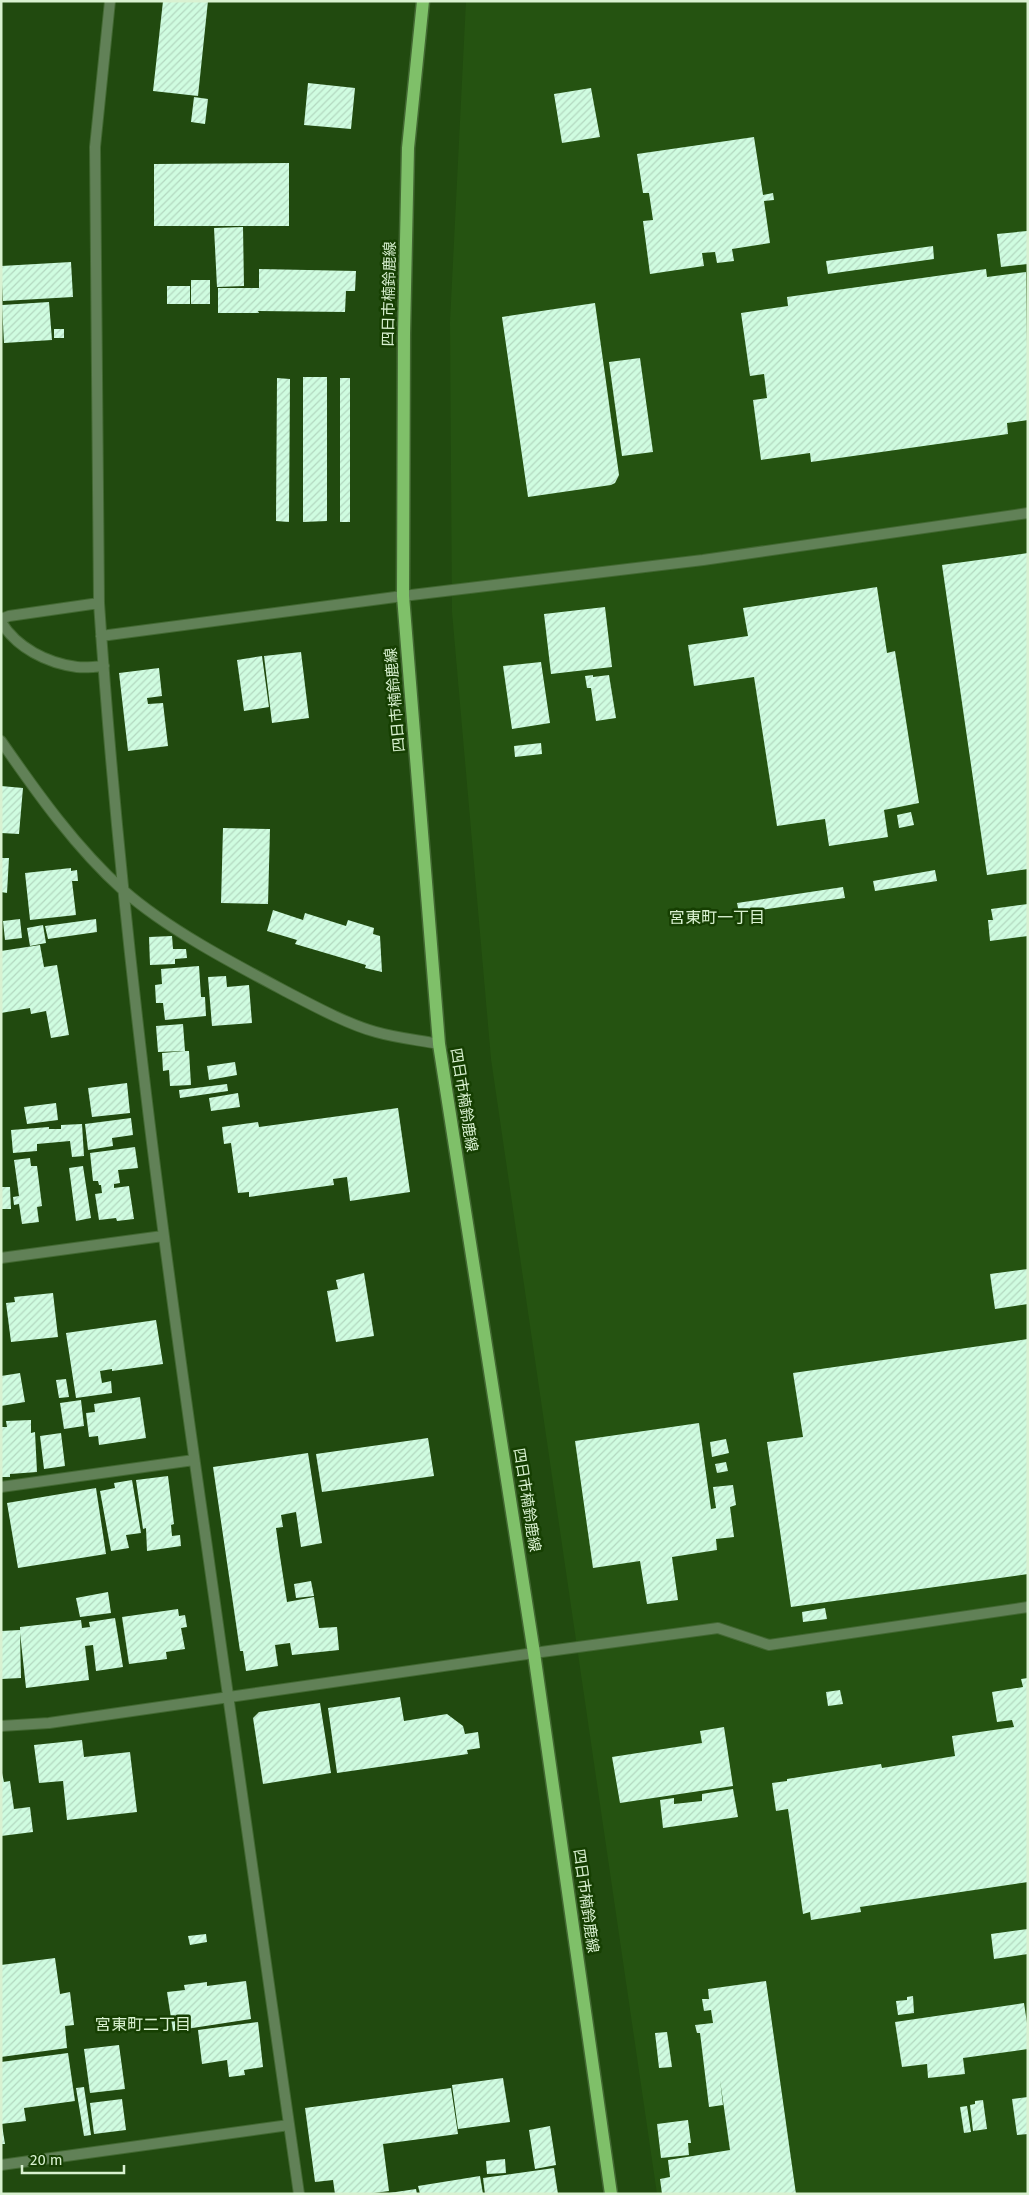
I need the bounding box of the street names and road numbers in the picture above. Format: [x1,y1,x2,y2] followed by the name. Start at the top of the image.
[379,241,399,347] street label: 四日市楠鈴鹿線
[381,647,409,753] street label: 四日市楠鈴鹿線
[447,1047,481,1153] street label: 四日市楠鈴鹿線
[510,1447,544,1553] street label: 四日市楠鈴鹿線
[570,1848,602,1954] street label: 四日市楠鈴鹿線

